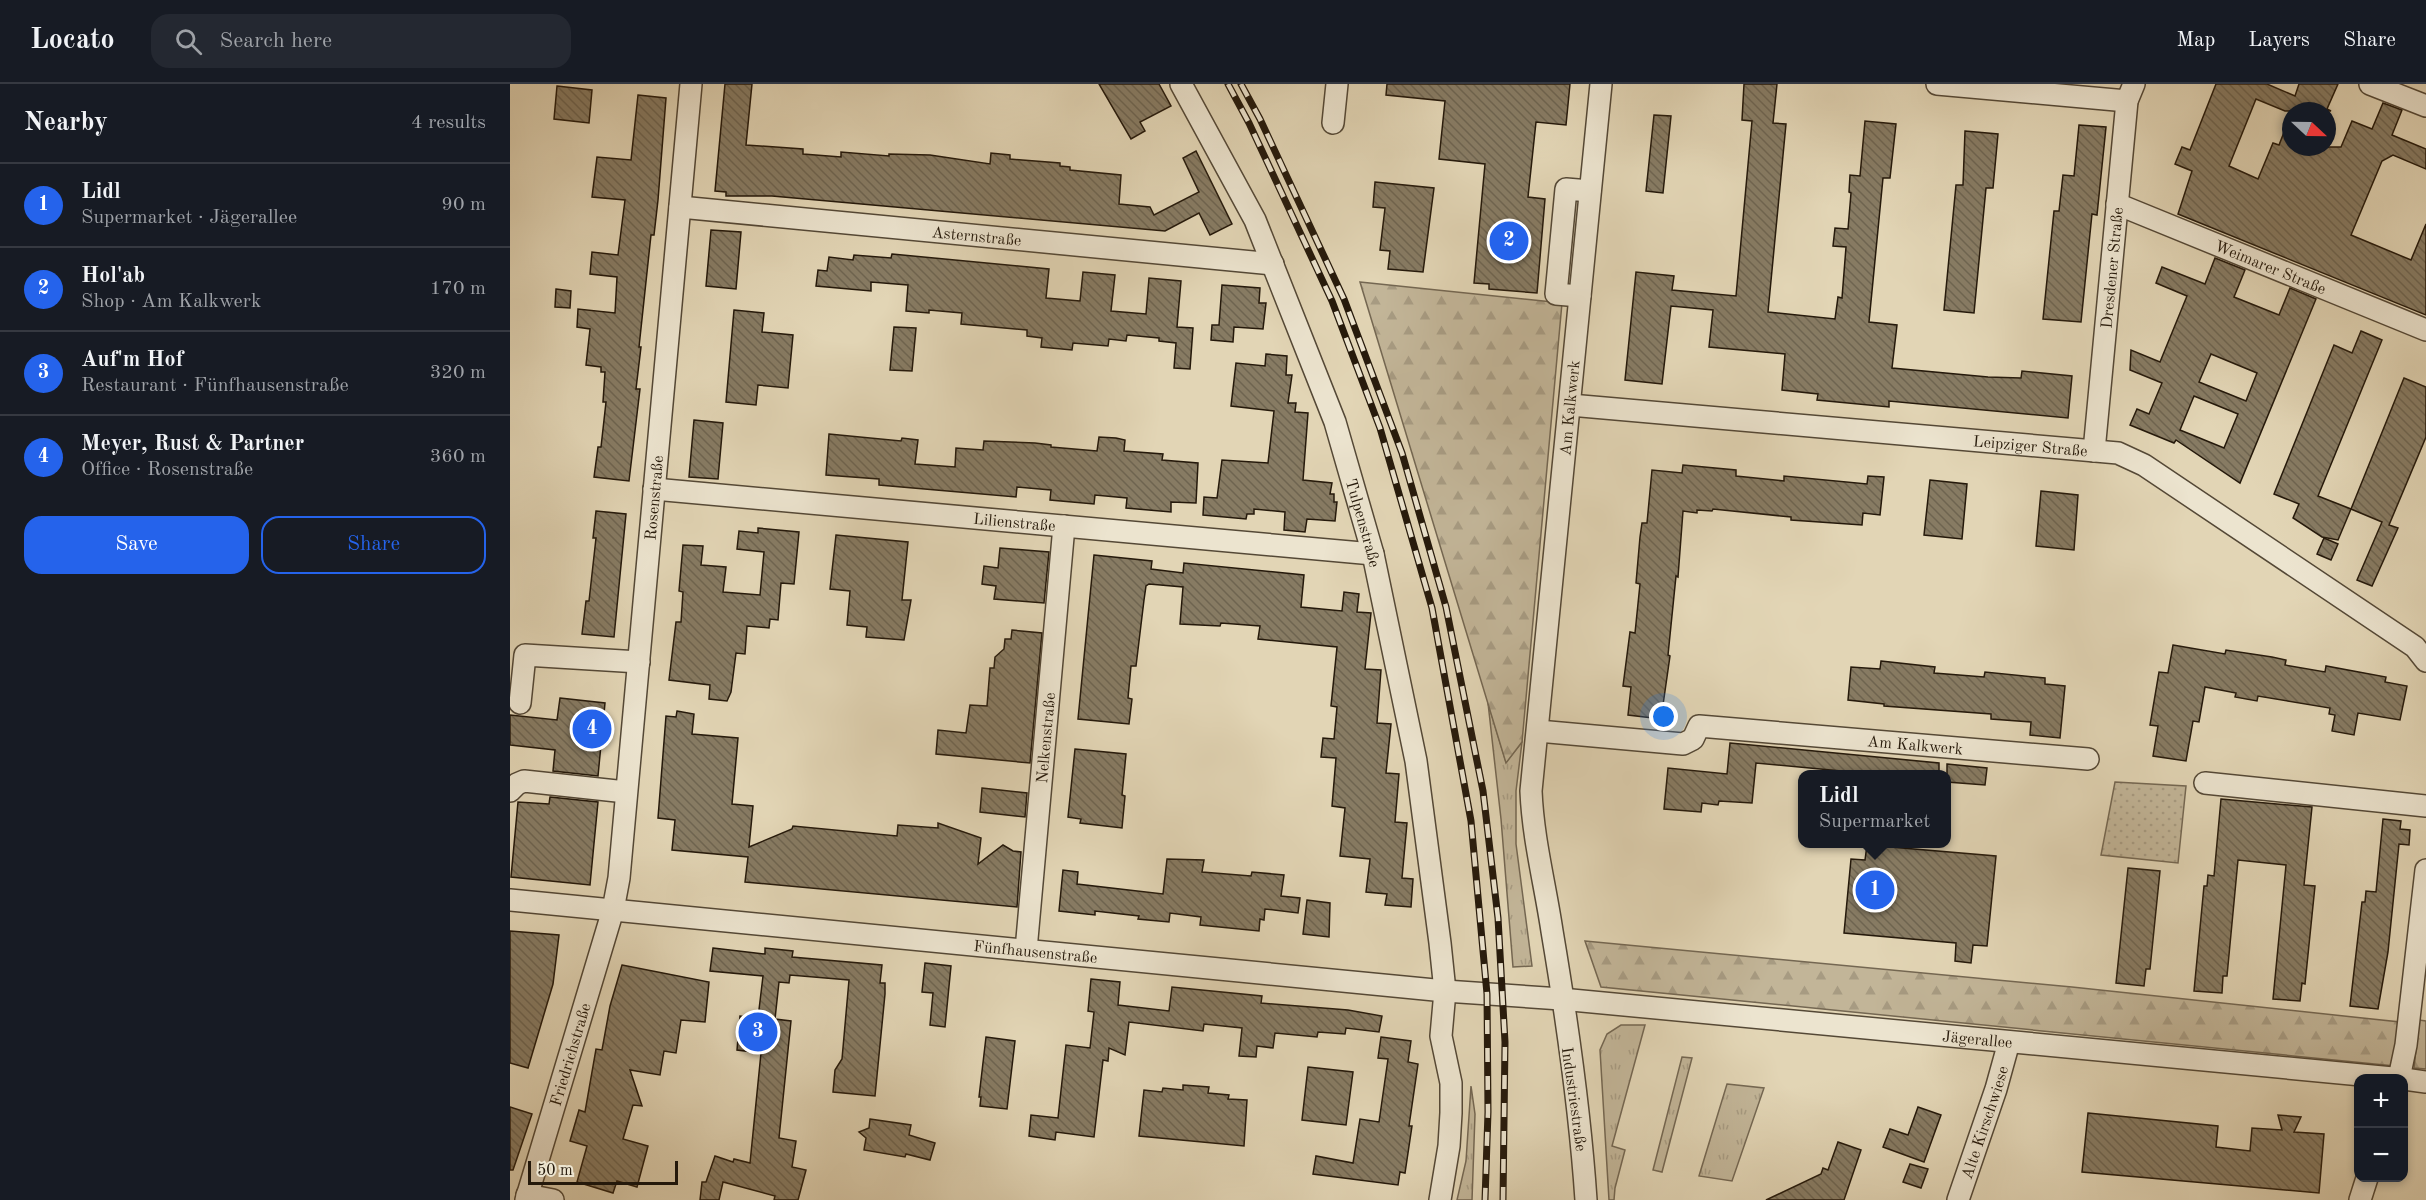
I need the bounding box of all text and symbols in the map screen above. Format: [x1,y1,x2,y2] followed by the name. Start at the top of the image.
[151,14,571,68] search box
[172,25,205,58] icon: search
[30,27,115,55] text: Locato
[220,30,332,52] text: Search here
[2176,30,2215,51] text: Map
[2248,30,2310,51] text: Layers
[2343,30,2396,51] text: Share
[2282,102,2336,156] north arrow
[24,110,108,136] text: Nearby
[411,113,486,133] text: 4 results
[81,181,121,203] text: Lidl
[38,195,49,215] text: 1
[441,195,486,215] text: 90 m
[2100,207,2127,329] street label: Dresdener Straße
[81,208,297,228] text: Supermarket · Jägerallee
[1490,218,1528,264] pin: 2
[931,225,1022,250] street label: Asternstraße
[2212,239,2328,298] street label: Weimarer Straße
[81,265,145,287] text: Hol'ab
[38,279,49,299] text: 2
[430,279,486,299] text: 170 m
[81,292,261,312] text: Shop · Am Kalkwerk
[81,349,183,371] text: Auf'm Hof
[1558,359,1584,457] street label: Am Kalkwerk
[38,363,49,383] text: 3
[430,363,486,383] text: 320 m
[81,376,349,396] text: Restaurant · Fünfhausenstraße
[81,433,304,455] text: Meyer, Rust & Partner
[1972,434,2088,460] street label: Leipziger Straße
[38,447,49,467] text: 4
[430,447,486,467] text: 360 m
[644,455,667,541] street label: Rosenstraße
[81,460,253,480] text: Office · Rosenstraße
[1342,477,1382,569] street label: Tulpenstraße
[973,512,1056,535] street label: Lilienstraße
[24,516,249,574] button: Save
[261,516,486,574] button: Share
[1035,692,1059,784] street label: Nelkenstraße
[1649,702,1678,731] your location
[572,706,611,752] pin: 4
[1866,734,1963,758] street label: Am Kalkwerk
[1798,770,1951,848] popup
[1819,785,1859,807] text: Lidl
[1819,812,1930,832] text: Supermarket
[1856,868,1894,912] pin: 1
[973,939,1098,967] street label: Fünfhausenstraße
[549,1002,595,1108] street label: Friedrichstraße
[738,1010,778,1054] pin: 3
[1941,1029,2013,1052] street label: Jägerallee
[1558,1046,1588,1153] street label: Industriestraße
[1960,1065,2012,1182] street label: Alte Kirschwiese
[2354,1074,2408,1182] map controls
[2354,1074,2408,1128] button: +
[2354,1128,2408,1182] button: −
[528,1158,678,1186] scale bar
[537,1163,573,1179] text: 50 m

